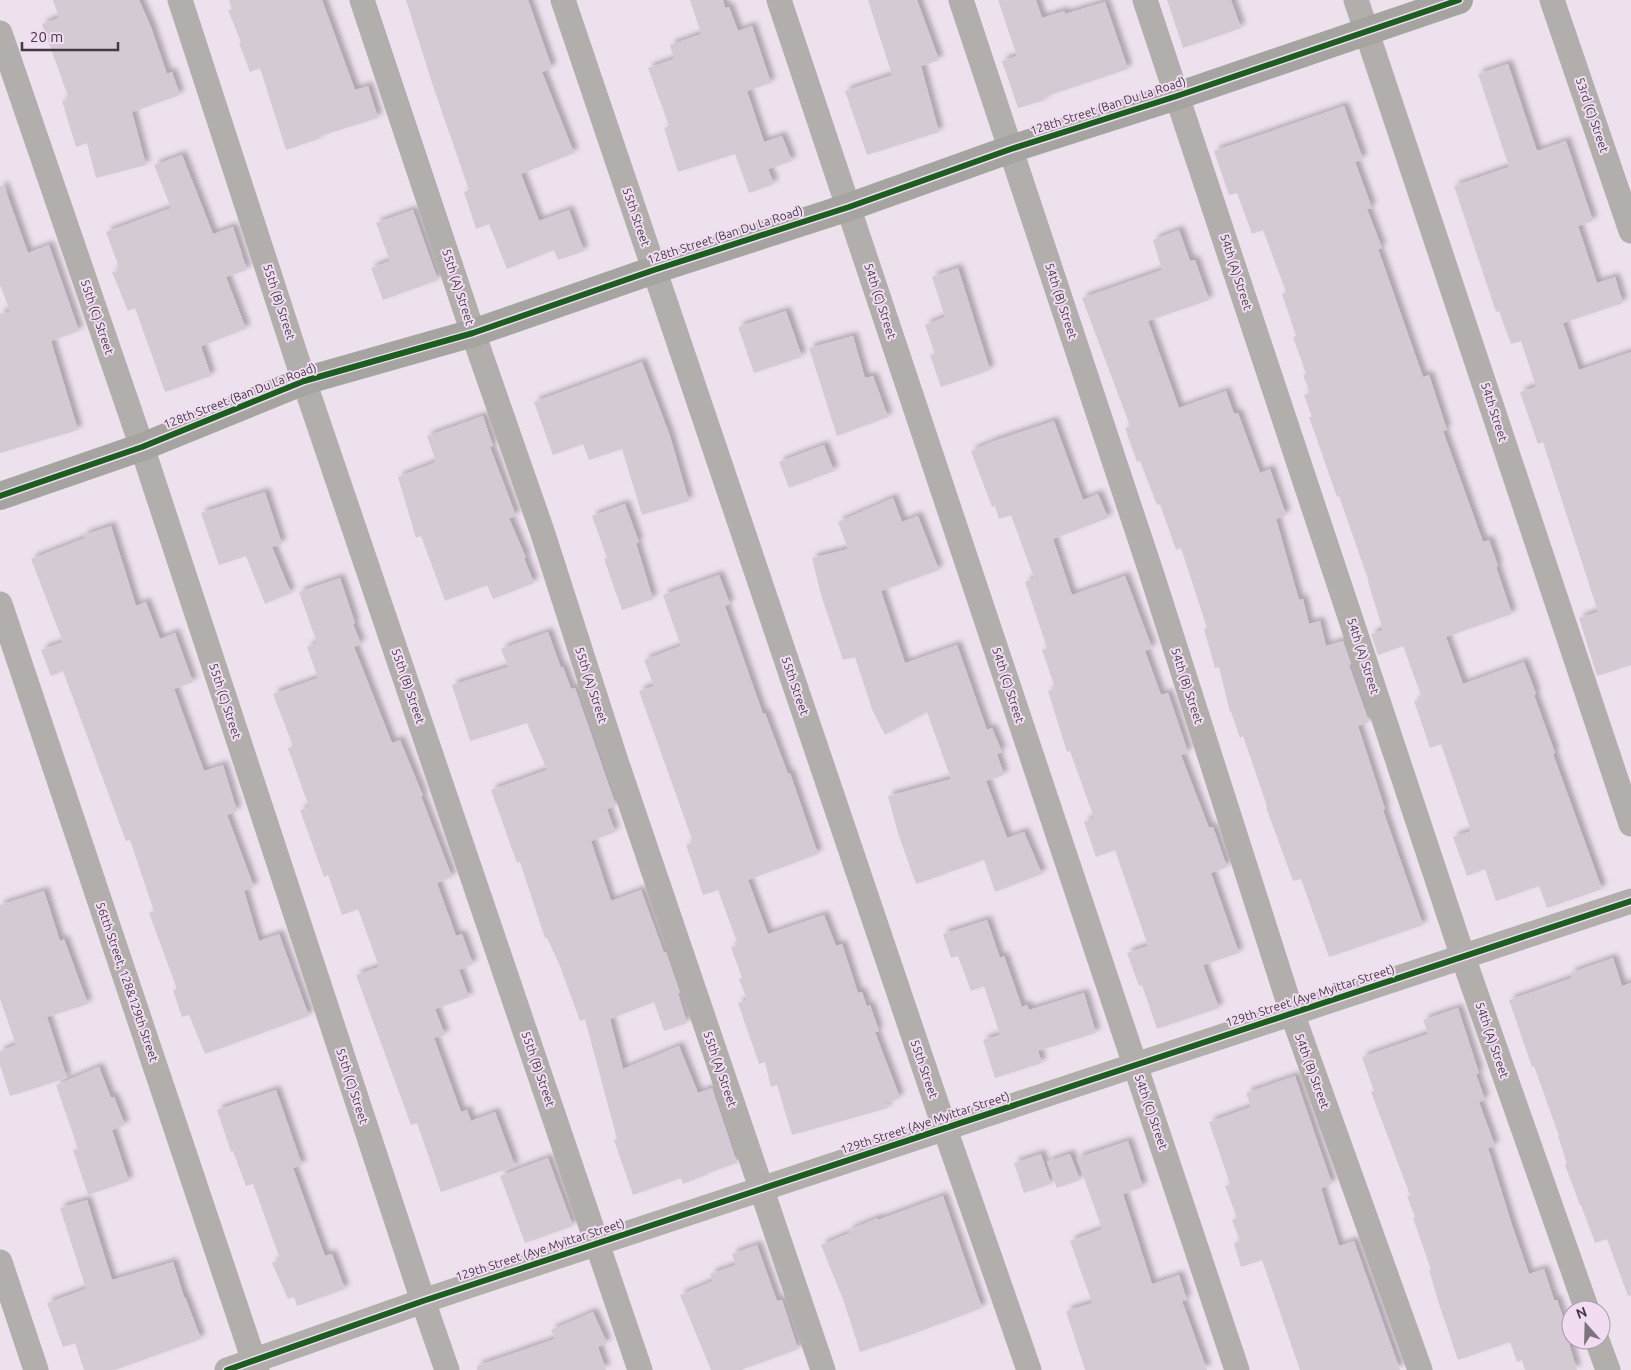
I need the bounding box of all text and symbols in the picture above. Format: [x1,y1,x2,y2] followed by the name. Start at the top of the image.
[22,20,119,52] scale bar
[30,28,63,45] text: 20 m
[1029,74,1187,138] street label: 128th Street (Ban Du La Road)
[1573,75,1612,155] street label: 53rd (C) Street
[620,186,653,248] street label: 55th Street
[646,203,804,267] street label: 128th Street (Ban Du La Road)
[1217,232,1255,312] street label: 54th (A) Street
[439,247,477,327] street label: 55th (A) Street
[861,261,899,341] street label: 54th (C) Street
[1042,261,1080,341] street label: 54th (B) Street
[260,262,298,342] street label: 55th (B) Street
[78,277,117,357] street label: 55th (C) Street
[162,360,318,432] street label: 128th Street (Ban Du La Road)
[1479,381,1510,443] street label: 54th Street
[1344,616,1382,696] street label: 54th (A) Street
[572,645,610,725] street label: 55th (A) Street
[989,645,1027,725] street label: 54th (C) Street
[389,646,428,726] street label: 55th (B) Street
[1168,646,1206,726] street label: 54th (B) Street
[779,655,812,717] street label: 55th Street
[206,661,244,741] street label: 55th (C) Street
[94,900,161,1064] street label: 56tth Street, 128&129th Street
[1224,962,1396,1030] street label: 129th Street (Aye Myittar Street)
[1472,1000,1512,1080] street label: 54th (A) Street
[519,1029,558,1109] street label: 55th (B) Street
[700,1029,740,1109] street label: 55th (A) Street
[1292,1031,1332,1111] street label: 54th (B) Street
[908,1038,941,1100] street label: 55th Street
[333,1046,371,1126] street label: 55th (C) Street
[1132,1072,1171,1152] street label: 54th (C) Street
[839,1089,1011,1157] street label: 129th Street (Aye Myittar Street)
[454,1216,626,1284] street label: 129th Street (Aye Myittar Street)
[1561,1300,1611,1350] north arrow
[1574,1303,1589,1322] text: N

